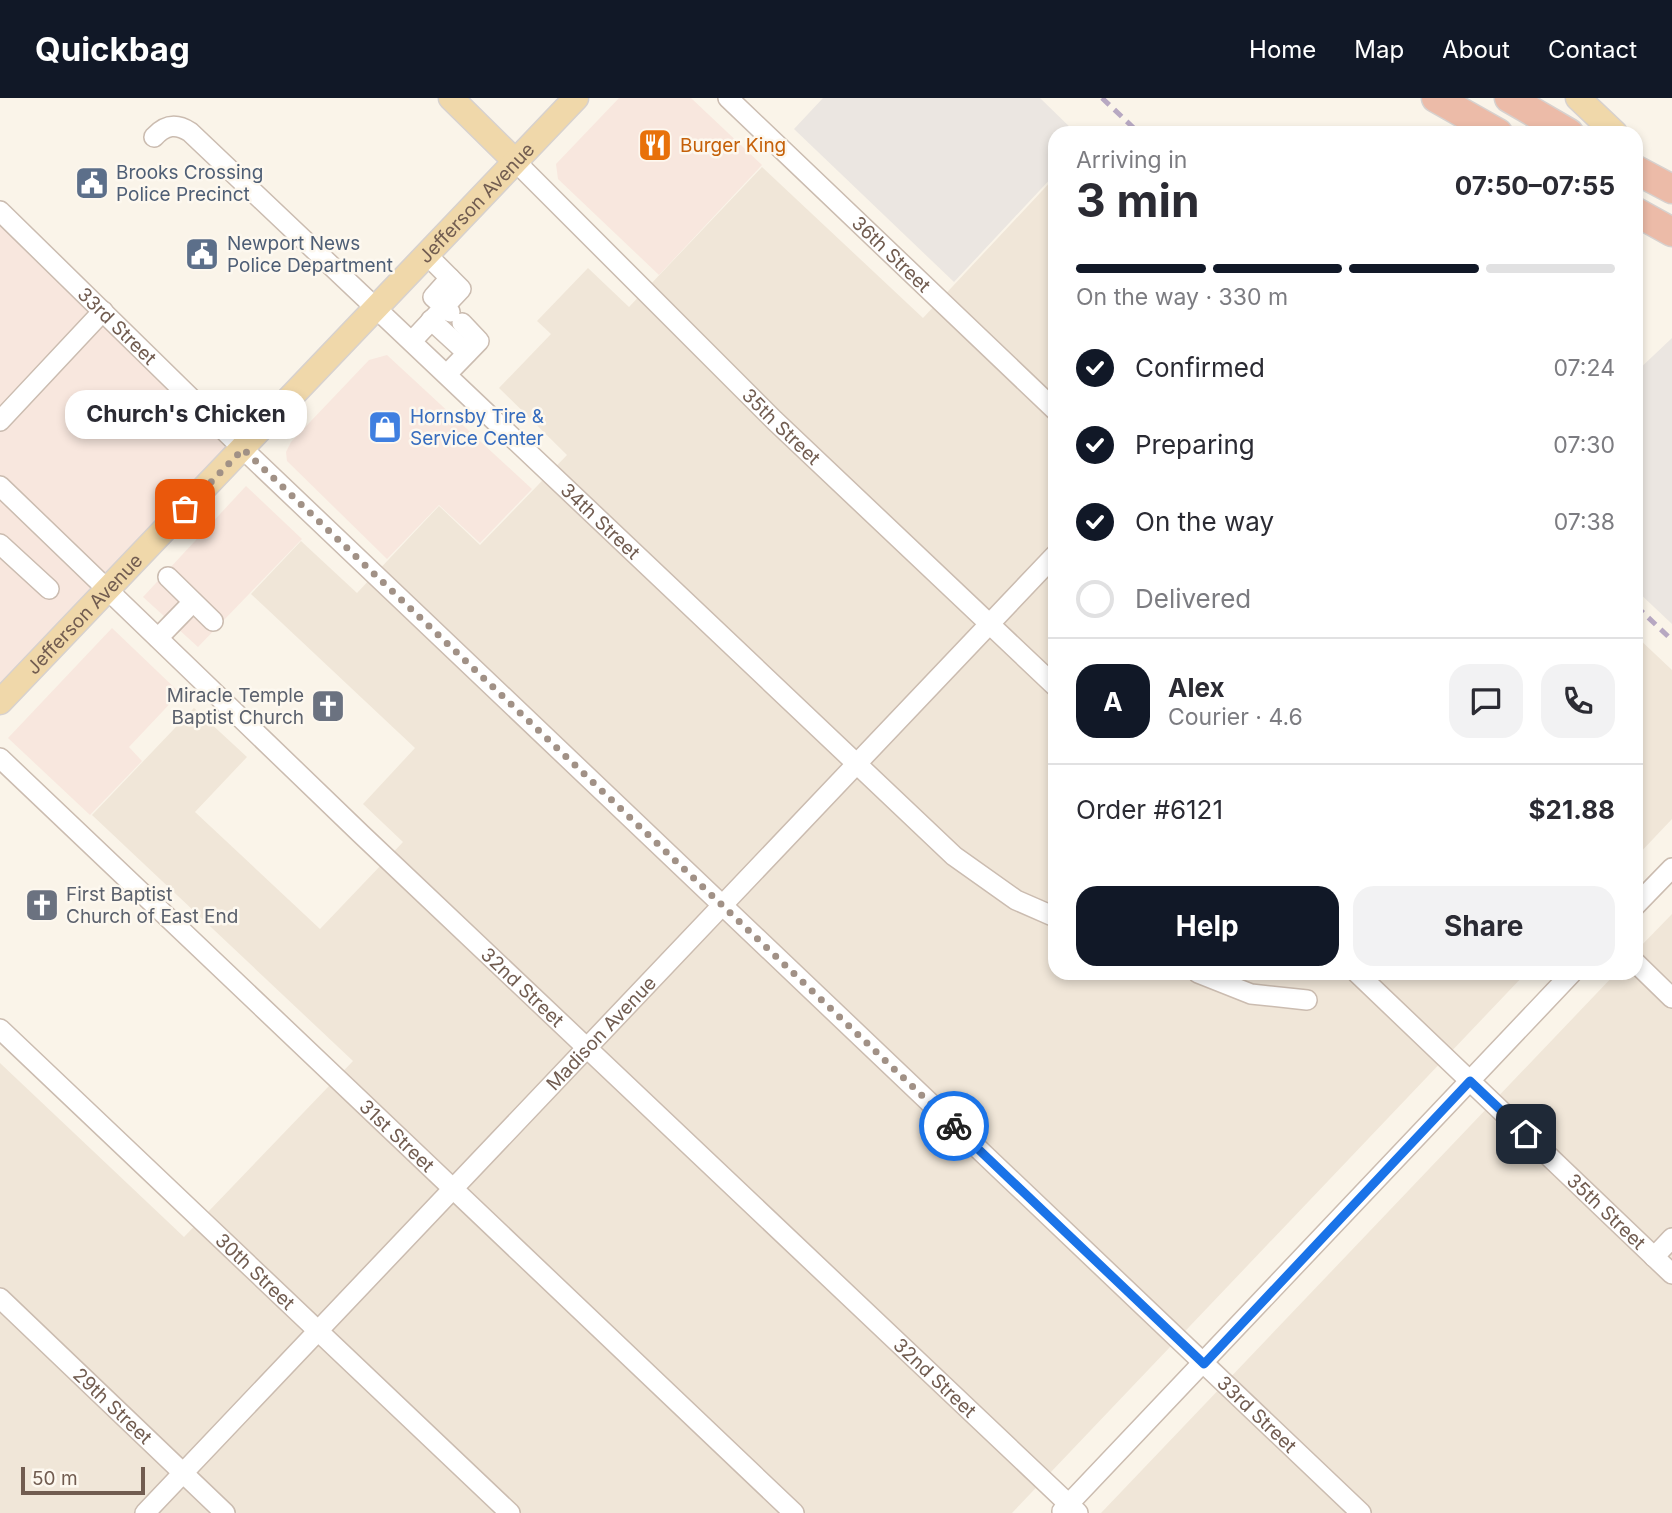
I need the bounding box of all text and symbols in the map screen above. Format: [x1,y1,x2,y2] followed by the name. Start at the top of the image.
[35,29,190,69] text: Quickbag
[1249,35,1316,64] text: Home
[1354,35,1404,64] text: Map
[1442,35,1510,64] text: About
[1548,35,1637,64] text: Contact
[636,126,674,164] restaurant icon: Burger King
[680,134,786,157] place label: Burger King
[414,138,539,268] street label: Jefferson Avenue
[1076,146,1187,174] text: Arriving in
[116,161,264,206] place label: Brooks Crossing Police Precinct
[73,164,111,202] public building icon: Brooks Crossing Police Precinct
[1455,170,1615,201] text: 07:50–07:55
[1076,172,1200,228] text: 3 min
[847,212,935,297] street label: 36th Street
[227,232,393,277] place label: Newport News Police Department
[183,235,221,273] public building icon: Newport News Police Department
[73,283,161,370] street label: 33rd Street
[1076,283,1288,311] text: On the way · 330 m
[1076,349,1114,387] icon: check
[1135,352,1265,383] text: Confirmed
[1554,354,1615,382] text: 07:24
[737,384,825,470] street label: 35th Street
[64,390,306,439] callout: Church's Chicken
[86,400,286,428] text: Church's Chicken
[410,405,544,450] place label: Hornsby Tire & Service Center
[366,408,404,446] shop icon: Hornsby Tire & Service Center
[1076,426,1114,464] icon: check
[1135,429,1255,460] text: Preparing
[1553,431,1615,459] text: 07:30
[556,478,645,564] street label: 34th Street
[155,479,215,539] pin
[166,490,204,528] icon: bag
[1076,503,1114,541] icon: check
[1135,506,1274,537] text: On the way
[1554,508,1615,536] text: 07:38
[22,549,147,679] street label: Jefferson Avenue
[1135,583,1251,614] text: Delivered
[1449,664,1523,738] button: chat
[1541,664,1615,738] button: phone
[1168,672,1225,703] text: Alex
[167,684,304,729] place label: Miracle Temple Baptist Church
[1103,686,1123,717] text: A
[309,687,347,725] church icon: Miracle Temple Baptist Church
[1168,703,1303,731] text: Courier · 4.6
[1076,794,1223,825] text: Order #6121
[1529,794,1615,825] text: $21.88
[66,883,238,928] place label: First Baptist Church of East End
[23,886,61,924] church icon: First Baptist Church of East End
[1076,886,1339,966] button: Help
[1353,886,1615,966] button: Share
[476,943,568,1032] street label: 32nd Street
[542,971,661,1095] street label: Madison Avenue
[919,1091,989,1161] courier
[355,1095,439,1177] street label: 31st Street
[1496,1104,1556,1164] pin
[935,1107,973,1145] icon: bike
[1507,1115,1545,1153] icon: home
[1562,1169,1650,1254] street label: 35th Street
[211,1229,299,1315] street label: 30th Street
[889,1333,981,1422] street label: 32nd Street
[68,1363,157,1449] street label: 29th Street
[1212,1371,1301,1458] street label: 33rd Street
[21,1464,145,1496] scale bar
[32,1467,78,1490] text: 50 m

